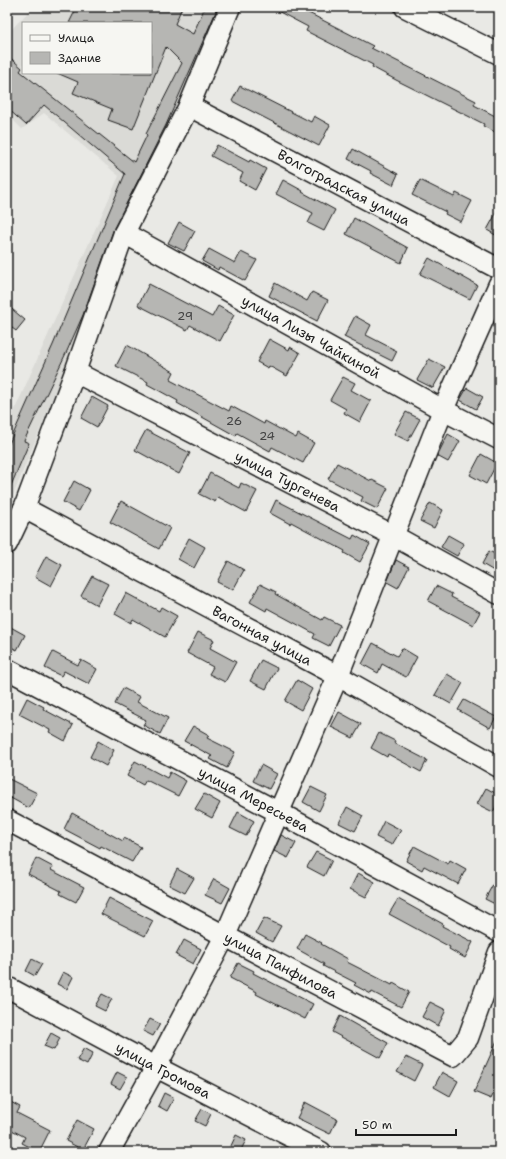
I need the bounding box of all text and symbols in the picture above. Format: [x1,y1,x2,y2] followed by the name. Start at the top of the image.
[22,22,152,74] legend
[58,30,95,46] text: Улица
[58,50,102,66] text: Здание
[274,145,414,230] street label: Волгоградская улица
[239,291,384,382] street label: улица Лизы Чайкиной
[177,308,193,324] house number: 29
[226,413,242,429] house number: 26
[259,428,275,444] house number: 24
[232,447,343,516] street label: улица Тургенева
[209,601,315,670] street label: Вагонная улица
[196,763,312,836] street label: улица Мересьева
[221,928,341,1003] street label: улица Панфилова
[113,1038,214,1103] street label: улица Громова
[356,1111,456,1137] scale bar
[362,1117,392,1133] text: 50 m

